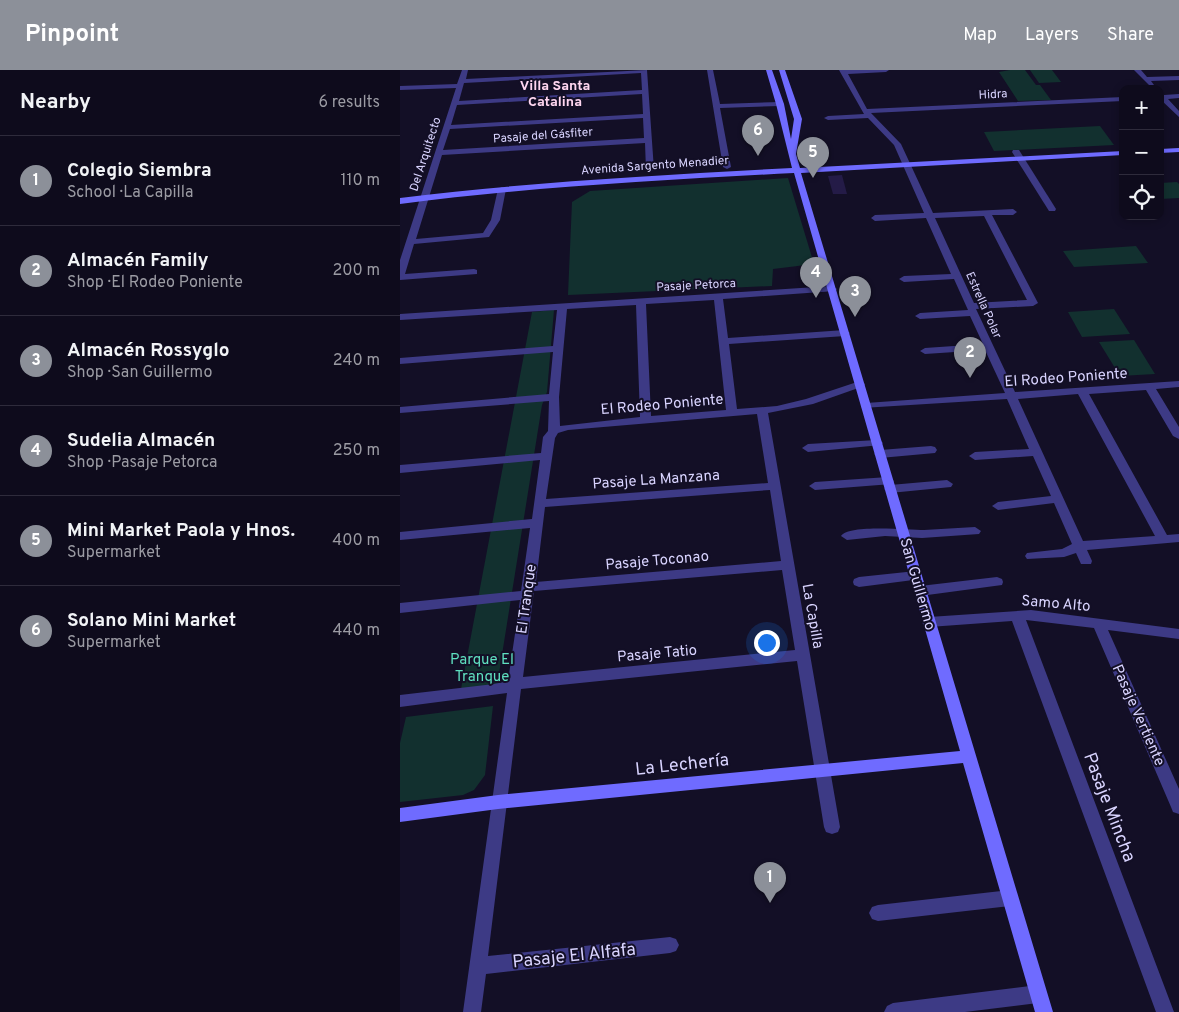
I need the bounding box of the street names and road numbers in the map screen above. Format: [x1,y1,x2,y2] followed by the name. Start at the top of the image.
[978,86,1008,104] street label: Hidra
[406,115,446,193] street label: Del Arquitecto
[493,125,594,147] street label: Pasaje del Gásfiter
[581,153,730,179] street label: Avenida Sargento Menadier
[961,270,1005,342] street label: Estrella Polar
[656,276,736,296] street label: Pasaje Petorca
[1004,365,1128,392] street label: El Rodeo Poniente
[600,391,724,420] street label: El Rodeo Poniente
[592,467,720,494] street label: Pasaje La Manzana
[894,536,939,633] street label: San Guillermo
[605,547,710,575] street label: Pasaje Toconao
[513,563,542,635] street label: El Tranque
[796,582,827,650] street label: La Capilla
[1021,592,1091,617] street label: Samo Alto
[616,642,698,667] street label: Pasaje Tatio
[1107,662,1168,769] street label: Pasaje Vertiente
[634,749,730,782] street label: La Lechería
[1077,750,1140,866] street label: Pasaje Mincha
[511,939,637,974] street label: Pasaje El Alfafa

